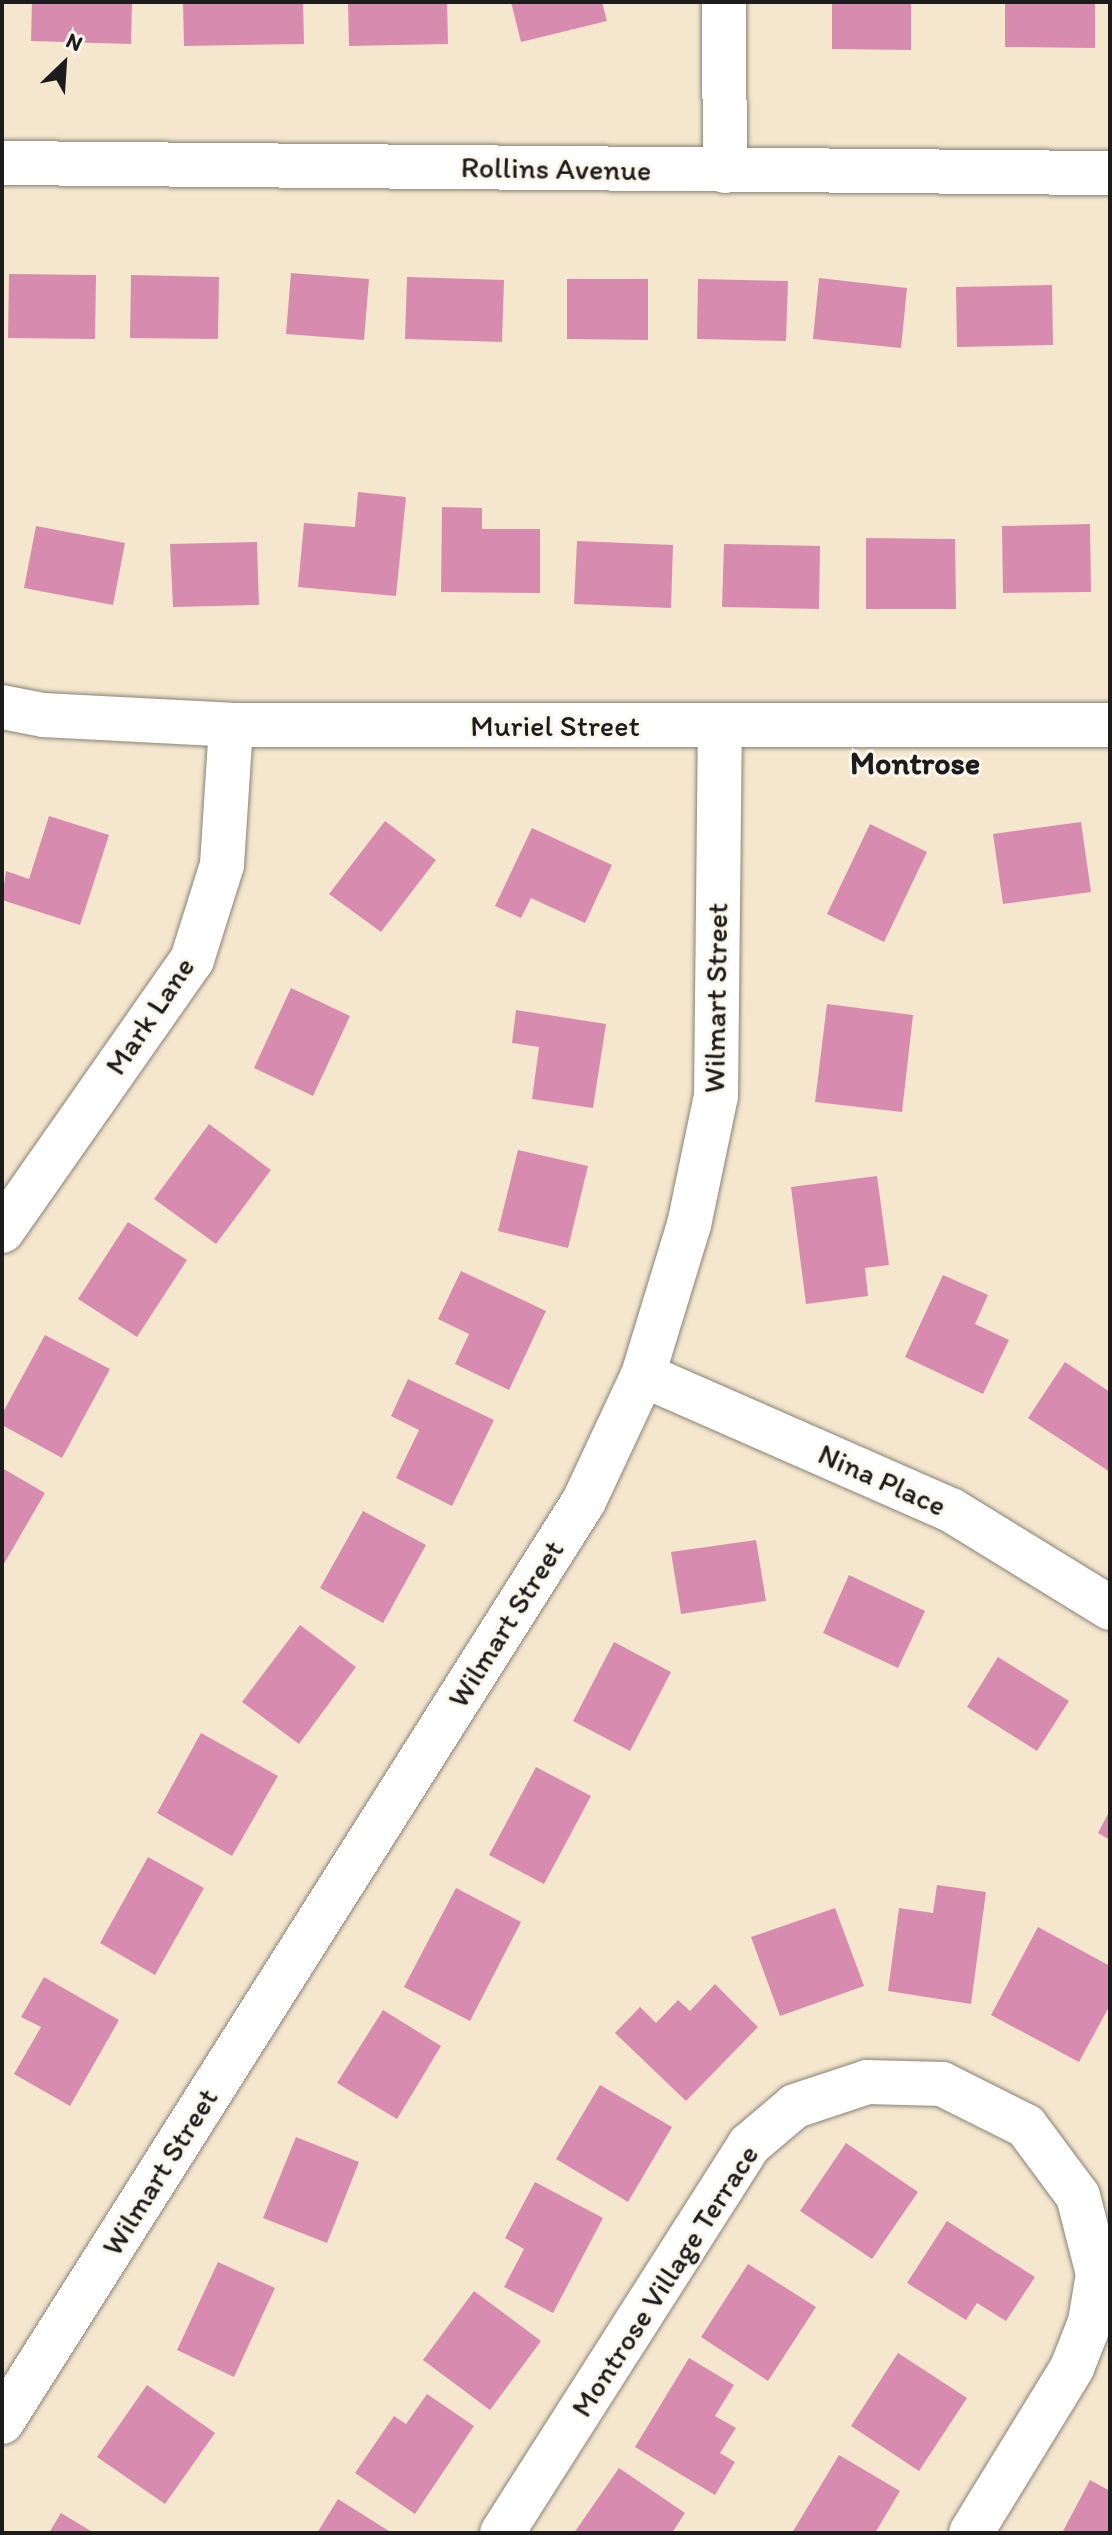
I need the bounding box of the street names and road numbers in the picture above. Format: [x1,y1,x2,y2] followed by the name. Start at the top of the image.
[461,149,651,189] street label: Rollins Avenue
[471,708,639,744] street label: Muriel Street
[696,903,736,1093] street label: Wilmart Street
[97,950,203,1082] street label: Mark Lane
[813,1436,951,1524] street label: Nina Place
[440,1534,572,1714] street label: Wilmart Street
[94,2082,226,2262] street label: Wilmart Street
[564,2138,766,2424] street label: Montrose Village Terrace

